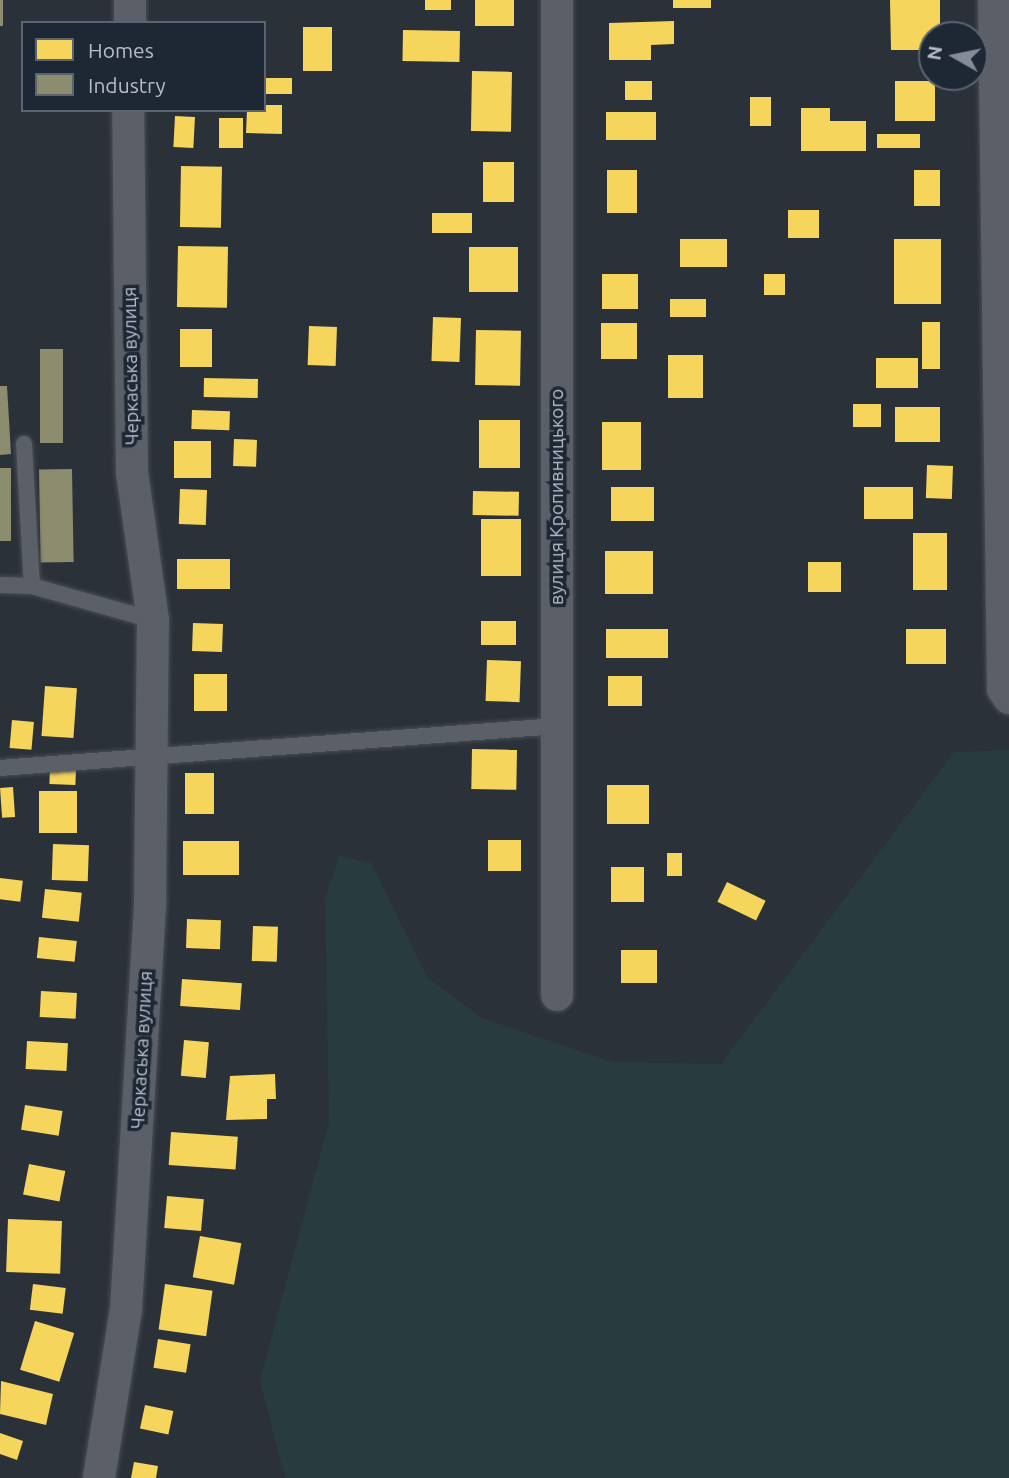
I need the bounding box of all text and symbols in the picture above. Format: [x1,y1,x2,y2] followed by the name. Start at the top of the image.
[21,21,266,112] legend
[918,21,988,91] north arrow
[88,38,154,62] text: Homes
[922,44,946,62] text: N
[88,73,166,97] text: Industry
[118,287,144,445] street label: Черкаська вулиця
[546,389,568,605] street label: вулиця Кропивницького
[126,970,158,1130] street label: Черкаська вулиця

